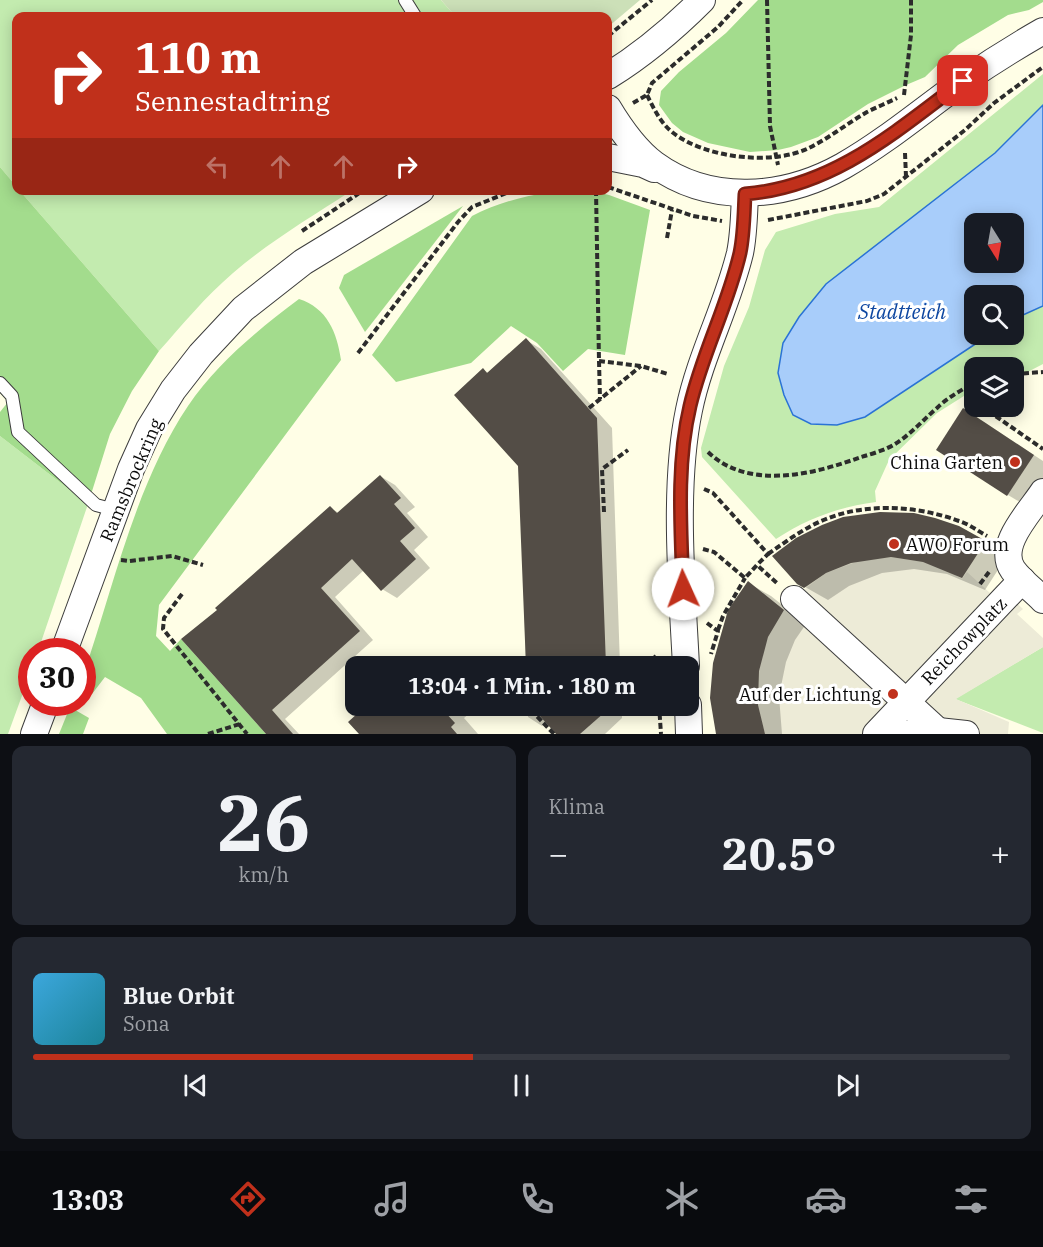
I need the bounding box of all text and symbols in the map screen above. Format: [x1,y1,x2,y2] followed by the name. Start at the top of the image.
[135,30,261,85] text: 110 m
[36,36,114,114] icon: right
[937,55,988,106] pin
[946,64,979,97] icon: arrive
[135,83,330,118] text: Sennestadtring
[201,150,234,183] icon: left
[264,150,297,183] icon: ahead
[327,150,360,183] icon: ahead
[390,150,423,183] icon: right
[964,213,1024,273] north arrow
[964,213,1024,417] map controls
[964,285,1024,345] button: search
[857,298,946,325] water label: Stadtteich
[964,357,1024,417] button: layers
[95,415,167,545] street label: Ramsbrockring
[890,451,1003,474] place label: China Garten
[1008,455,1022,469] marker: China Garten
[906,533,1009,556] place label: AWO Forum
[887,537,901,551] marker: AWO Forum
[651,557,715,621] position arrow
[916,592,1012,690] street label: Reichowplatz
[18,638,96,716] speed limit sign: 30
[408,671,636,700] text: 13:04 · 1 Min. · 180 m
[739,683,881,706] place label: Auf der Lichtung
[886,687,900,701] marker: Auf der Lichtung
[217,771,311,872] text: 26
[549,793,605,820] text: Klima
[722,824,837,882] text: 20.5°
[549,832,568,875] text: −
[990,832,1010,875] text: +
[238,861,289,888] text: km/h
[123,981,234,1010] text: Blue Orbit
[123,1010,170,1037] text: Sona
[179,1069,212,1102] icon: previous
[505,1069,538,1102] icon: pause
[831,1069,864,1102] icon: next
[227,1178,269,1220] icon: directions
[371,1178,413,1220] icon: music
[516,1178,558,1220] icon: phone
[661,1178,703,1220] icon: climate
[805,1178,847,1220] icon: car
[950,1178,992,1220] icon: filters
[51,1182,124,1217] text: 13:03

